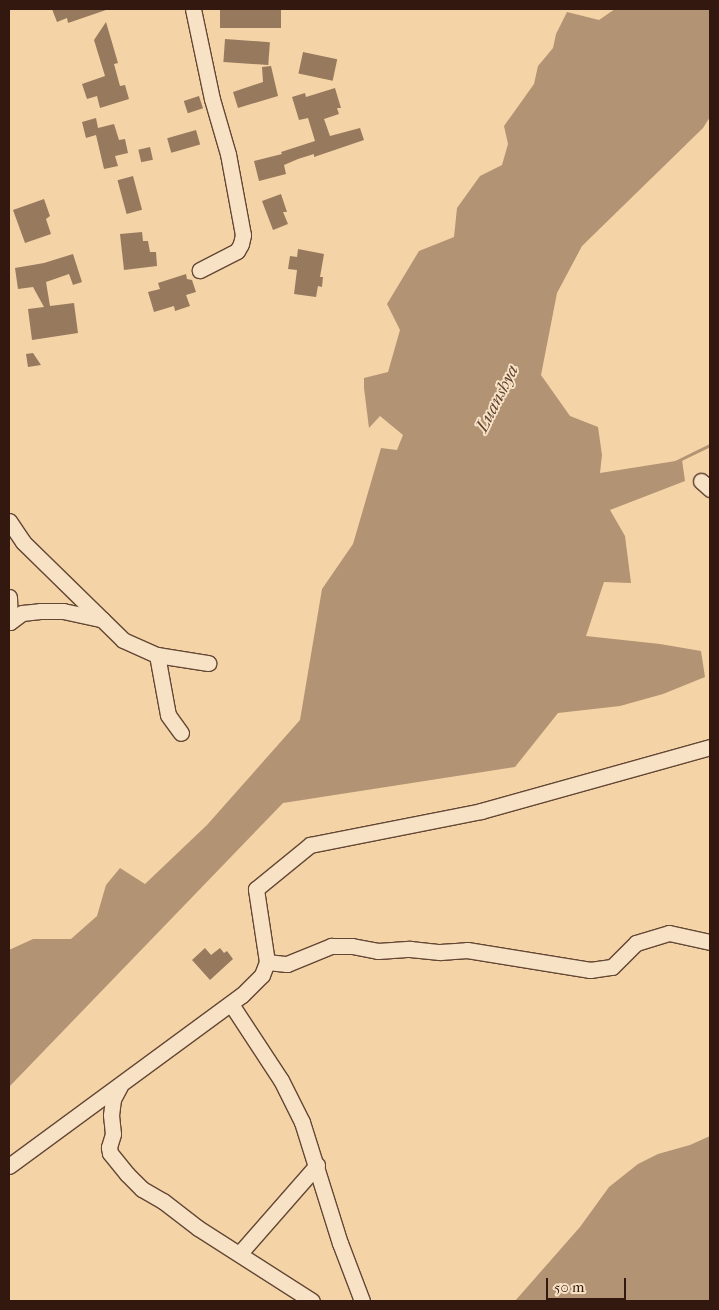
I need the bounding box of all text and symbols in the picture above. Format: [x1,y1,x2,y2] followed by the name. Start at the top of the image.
[472,362,524,436] water label: Luanshya
[549,1268,629,1300] scale bar
[554,1278,584,1296] text: 50 m

